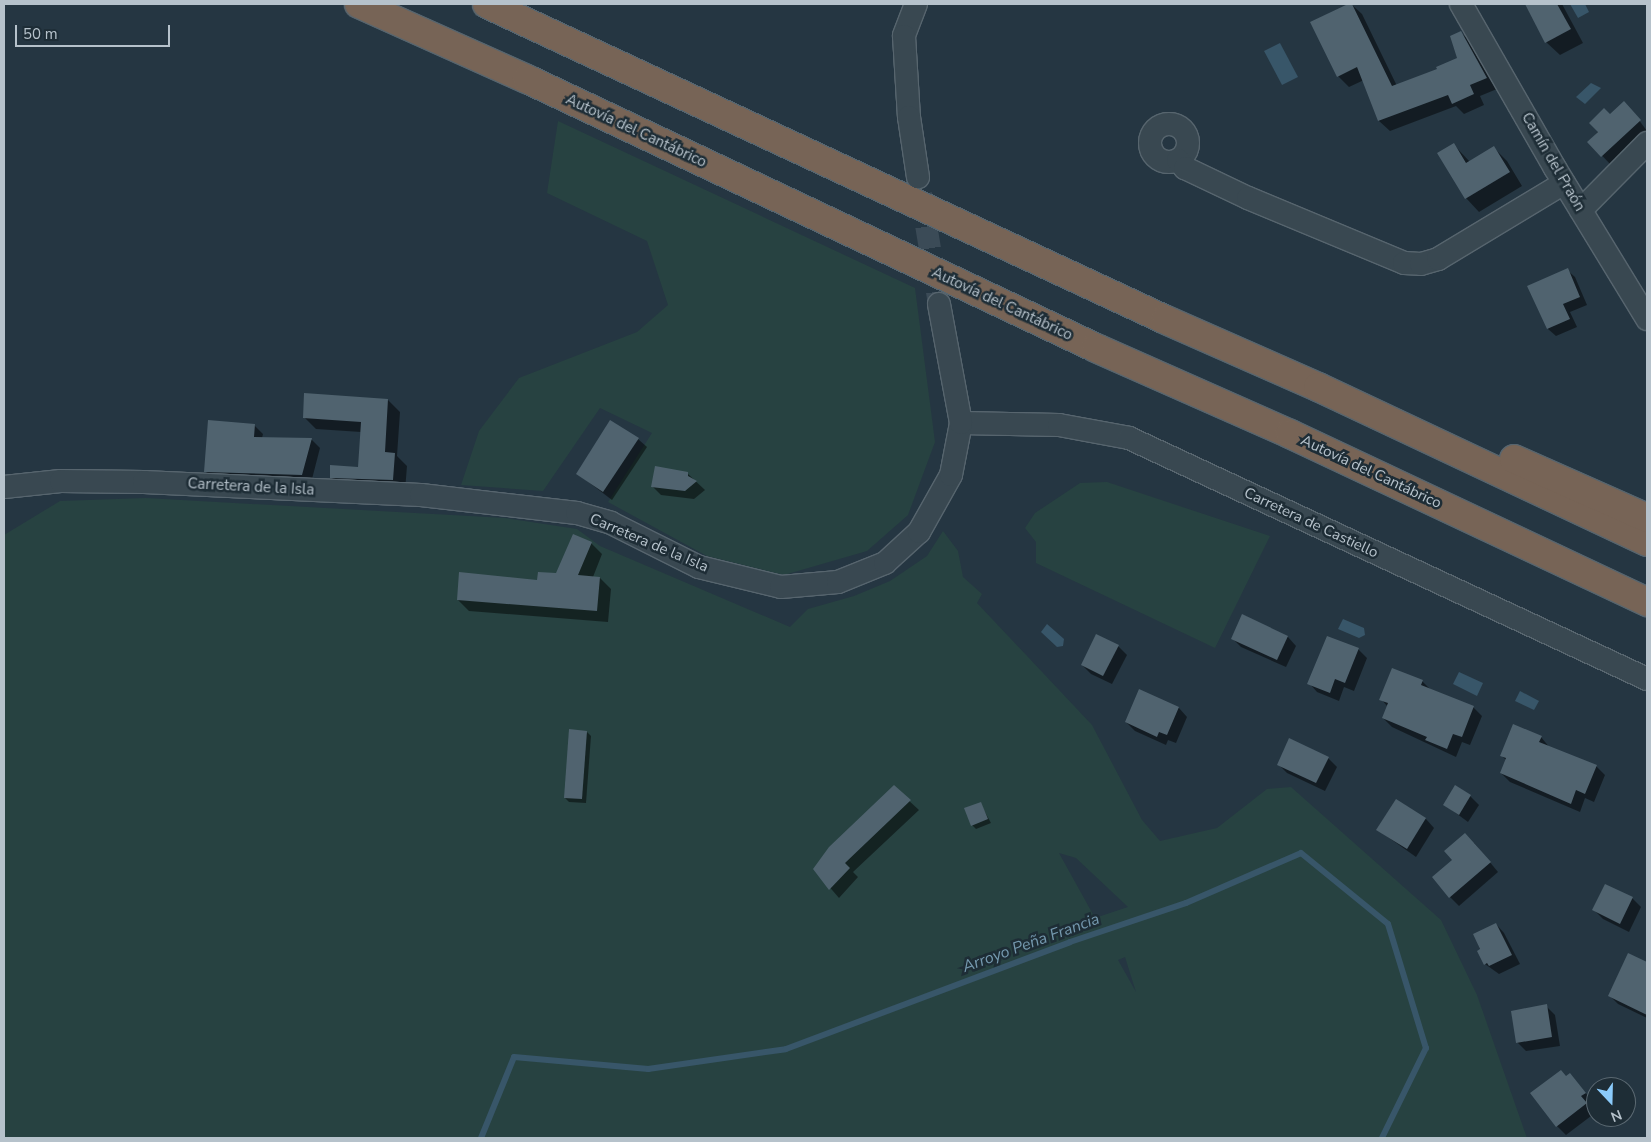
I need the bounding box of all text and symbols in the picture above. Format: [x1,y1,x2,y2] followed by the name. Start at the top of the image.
[18,15,172,47] scale bar
[23,24,58,44] text: 50 m
[563,91,709,171] street label: Autovía del Cantábrico
[1517,109,1589,215] street label: Camín del Praón
[929,264,1075,344] street label: Autovía del Cantábrico
[1298,432,1444,512] street label: Autovía del Cantábrico
[187,475,315,499] street label: Carretera de la Isla
[1241,484,1381,562] street label: Carretera de Castiello
[587,510,711,576] street label: Carretera de la Isla
[960,909,1102,977] water label: Arroyo Peña Francia
[1586,1077,1636,1127] north arrow
[1608,1105,1625,1126] text: N

